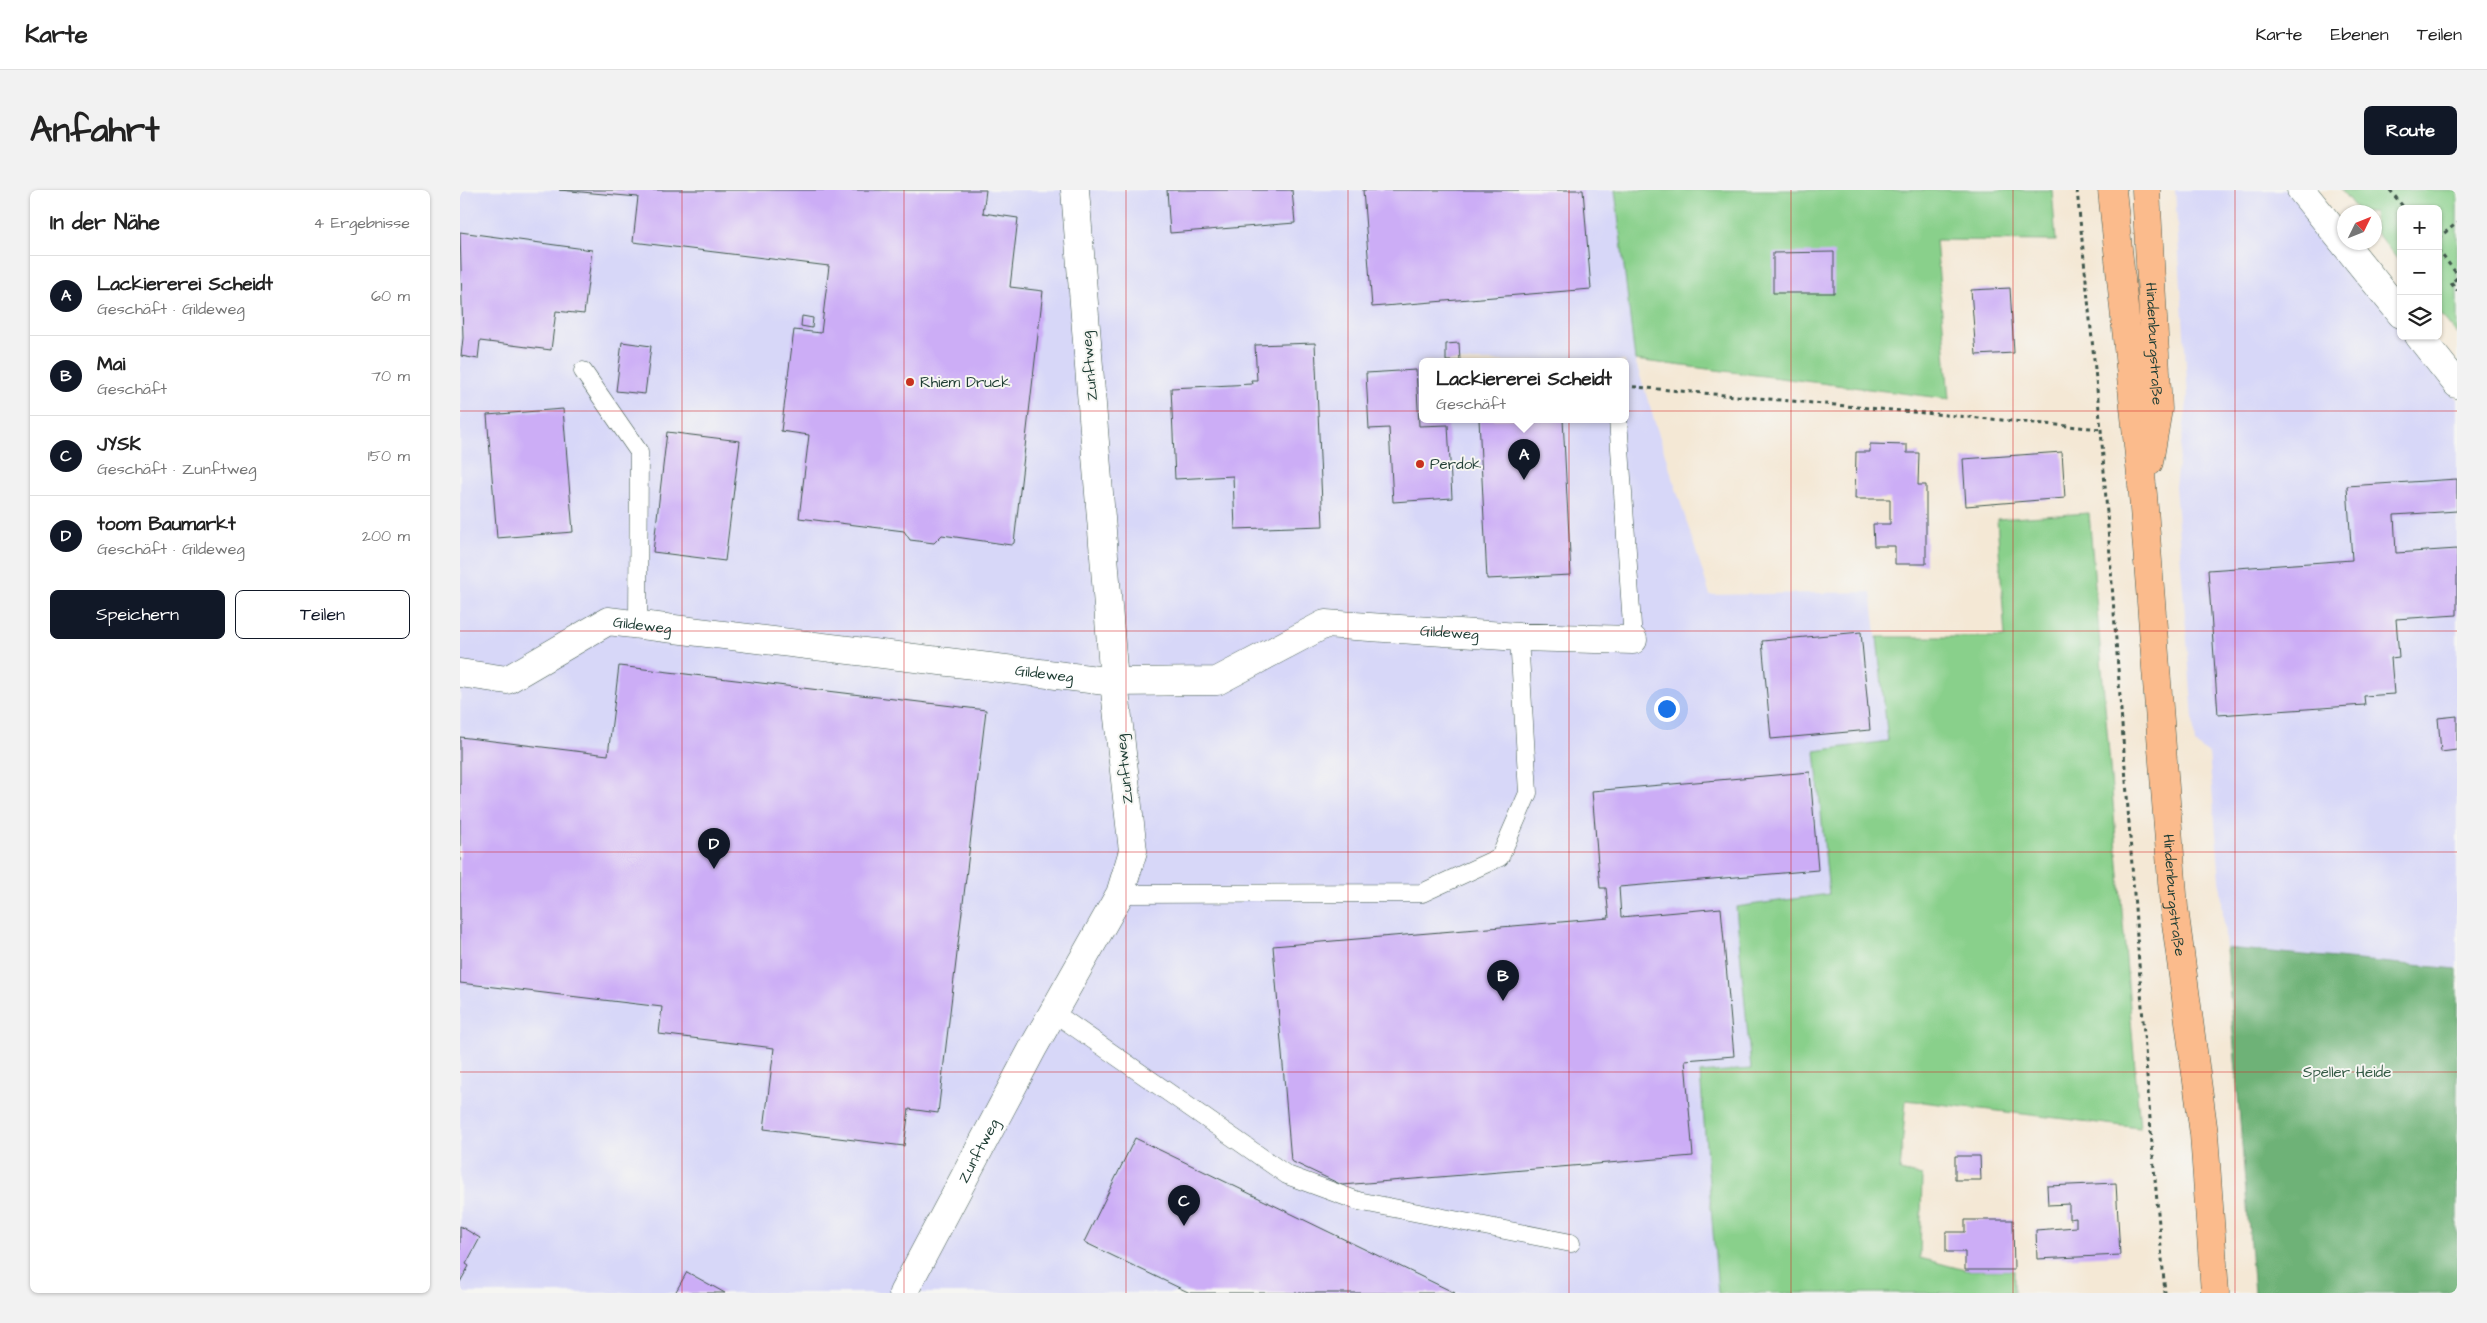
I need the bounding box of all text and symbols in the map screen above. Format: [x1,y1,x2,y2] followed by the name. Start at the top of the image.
[25,18,88,52] text: Karte
[2255,22,2303,47] text: Karte
[2331,22,2389,47] text: Ebenen
[2417,22,2462,47] text: Teilen
[30,106,159,155] text: Anfahrt
[2364,106,2457,155] button: Route
[2337,205,2382,250] north arrow
[2397,205,2442,340] map controls
[2397,205,2442,250] button: +
[50,208,160,237] text: In der Nähe
[313,212,410,234] text: 4 Ergebnisse
[2397,250,2442,295] button: −
[97,271,273,298] text: Lackiererei Scheidt
[2140,282,2168,406] street label: Hindenburgstraße
[61,285,71,307] text: A
[371,285,410,307] text: 60 m
[2397,295,2442,340] button: layers
[97,298,245,320] text: Geschäft · Gildeweg
[1076,330,1104,402] street label: Zunftweg
[97,351,125,378] text: Mai
[1419,358,1629,423] popup
[60,365,72,387] text: B
[371,365,410,387] text: 70 m
[1436,366,1612,393] text: Lackiererei Scheidt
[920,372,1011,393] place label: Rhiem Druck
[904,376,916,388] marker: Rhiem Druck
[97,378,167,400] text: Geschäft
[1436,393,1506,415] text: Geschäft
[97,431,141,458] text: JYSK
[1508,439,1540,480] pin: A
[60,445,72,467] text: C
[368,445,410,467] text: 150 m
[1430,454,1481,475] place label: Perdok
[97,458,256,480] text: Geschäft · Zunftweg
[1414,458,1426,470] marker: Perdok
[97,511,236,538] text: toom Baumarkt
[61,525,71,547] text: D
[362,525,410,547] text: 200 m
[97,538,245,560] text: Geschäft · Gildeweg
[50,590,225,639] button: Speichern
[235,590,410,639] button: Teilen
[612,612,673,641] street label: Gildeweg
[1419,620,1480,646] street label: Gildeweg
[1014,660,1075,689] street label: Gildeweg
[1654,696,1680,722] your location
[1110,733,1140,805] street label: Zunftweg
[698,828,730,869] pin: D
[2157,833,2190,958] street label: Hindenburgstraße
[1487,960,1519,1001] pin: B
[2303,1062,2391,1083] park label: Speller Heide
[953,1115,1006,1187] street label: Zunftweg
[1168,1185,1200,1226] pin: C

